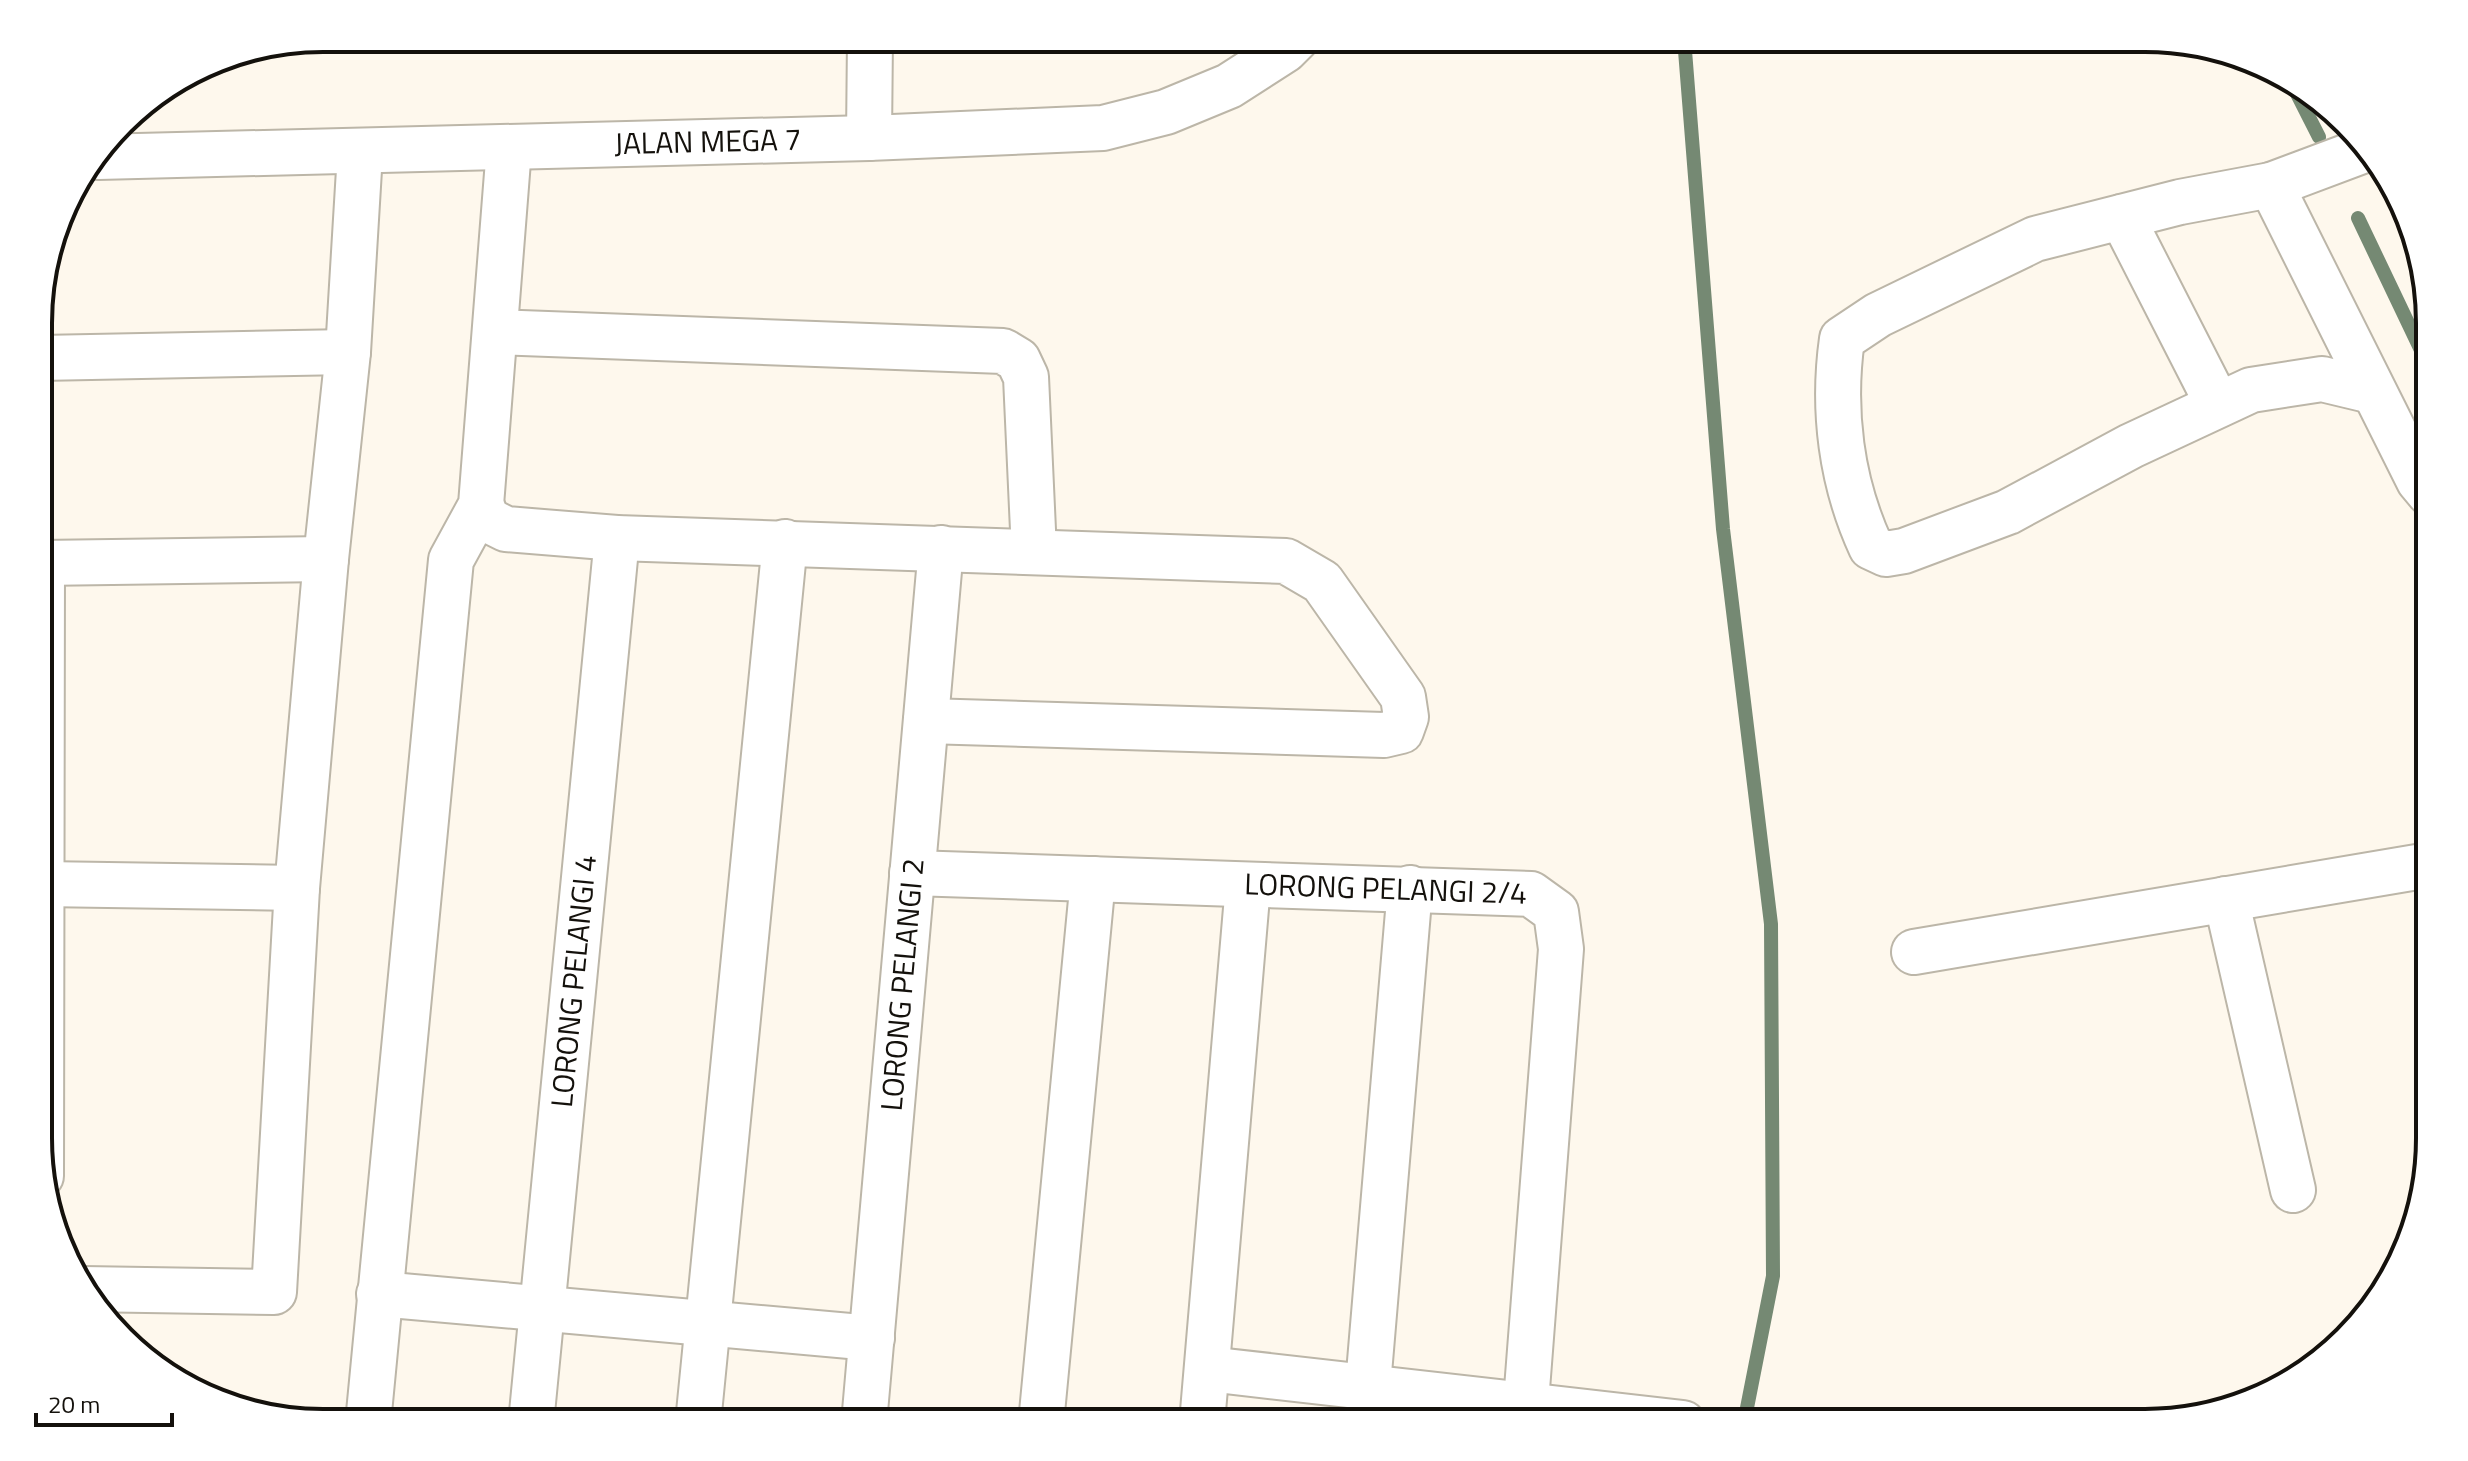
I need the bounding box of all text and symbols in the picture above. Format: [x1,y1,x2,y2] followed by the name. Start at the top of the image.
[614,116,802,166] street label: JALAN MEGA 7
[538,853,608,1109] street label: LORONG PELANGI 4
[868,856,936,1113] street label: LORONG PELANGI 2
[1244,860,1528,916] street label: LORONG PELANGI 2/4
[36,1377,172,1427] scale bar
[48,1386,100,1422] text: 20 m

